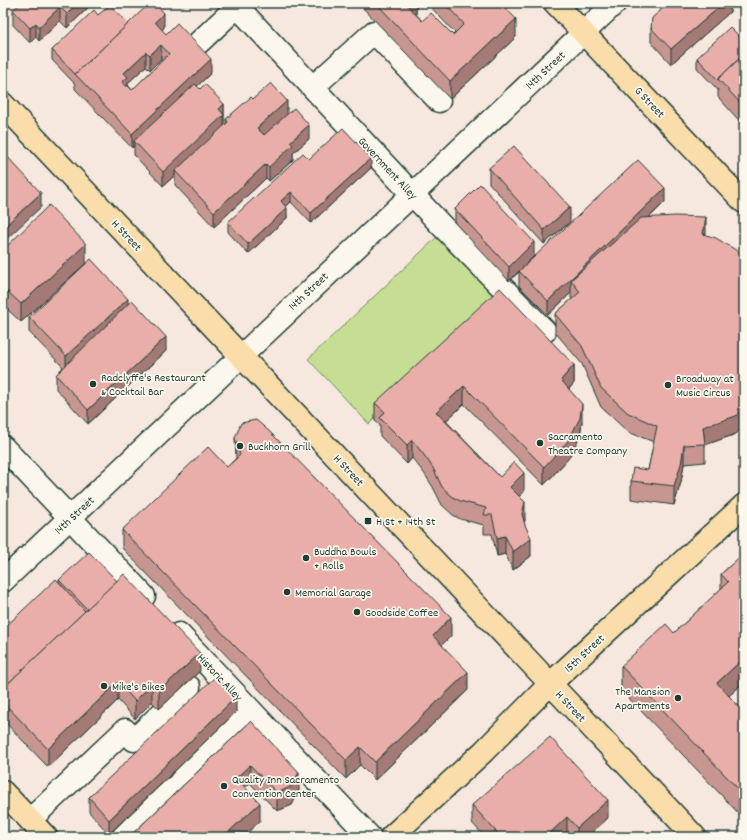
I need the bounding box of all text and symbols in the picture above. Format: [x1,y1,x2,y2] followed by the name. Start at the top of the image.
[522,48,570,94] street label: 14th Street
[630,83,668,123] street label: G Street
[353,134,421,205] street label: Government Alley
[107,216,145,256] street label: H Street
[285,269,333,315] street label: 14th Street
[101,370,206,401] place label: Radclyffe's Restaurant & Cocktail Bar
[676,371,734,402] place label: Broadway at Music Circus
[88,379,98,389] marker: Radclyffe's Restaurant & Cocktail Bar
[663,380,673,390] marker: Broadway at Music Circus
[548,429,628,460] place label: Sacramento Theatre Company
[535,438,545,448] marker: Sacramento Theatre Company
[248,439,311,456] place label: Buckhorn Grill
[235,441,245,451] marker: Buckhorn Grill
[329,451,367,491] street label: H Street
[51,493,99,539] street label: 14th Street
[376,514,436,531] place label: H St + 14th St
[363,516,373,526] marker: H St + 14th St
[314,544,377,575] place label: Buddha Bowls + Rolls
[301,553,311,563] marker: Buddha Bowls + Rolls
[295,585,371,602] place label: Memorial Garage
[282,587,292,597] marker: Memorial Garage
[365,605,438,622] place label: Goodside Coffee
[352,607,362,617] marker: Goodside Coffee
[561,630,610,677] street label: 15th Street
[192,650,246,707] street label: Historic Alley
[112,679,165,696] place label: Mike's Bikes
[99,681,109,691] marker: Mike's Bikes
[615,684,670,715] place label: The Mansion Apartments
[551,687,589,727] street label: H Street
[673,693,683,703] marker: The Mansion Apartments
[232,772,339,803] place label: Quality Inn Sacramento Convention Center
[219,781,229,791] marker: Quality Inn Sacramento Convention Center

